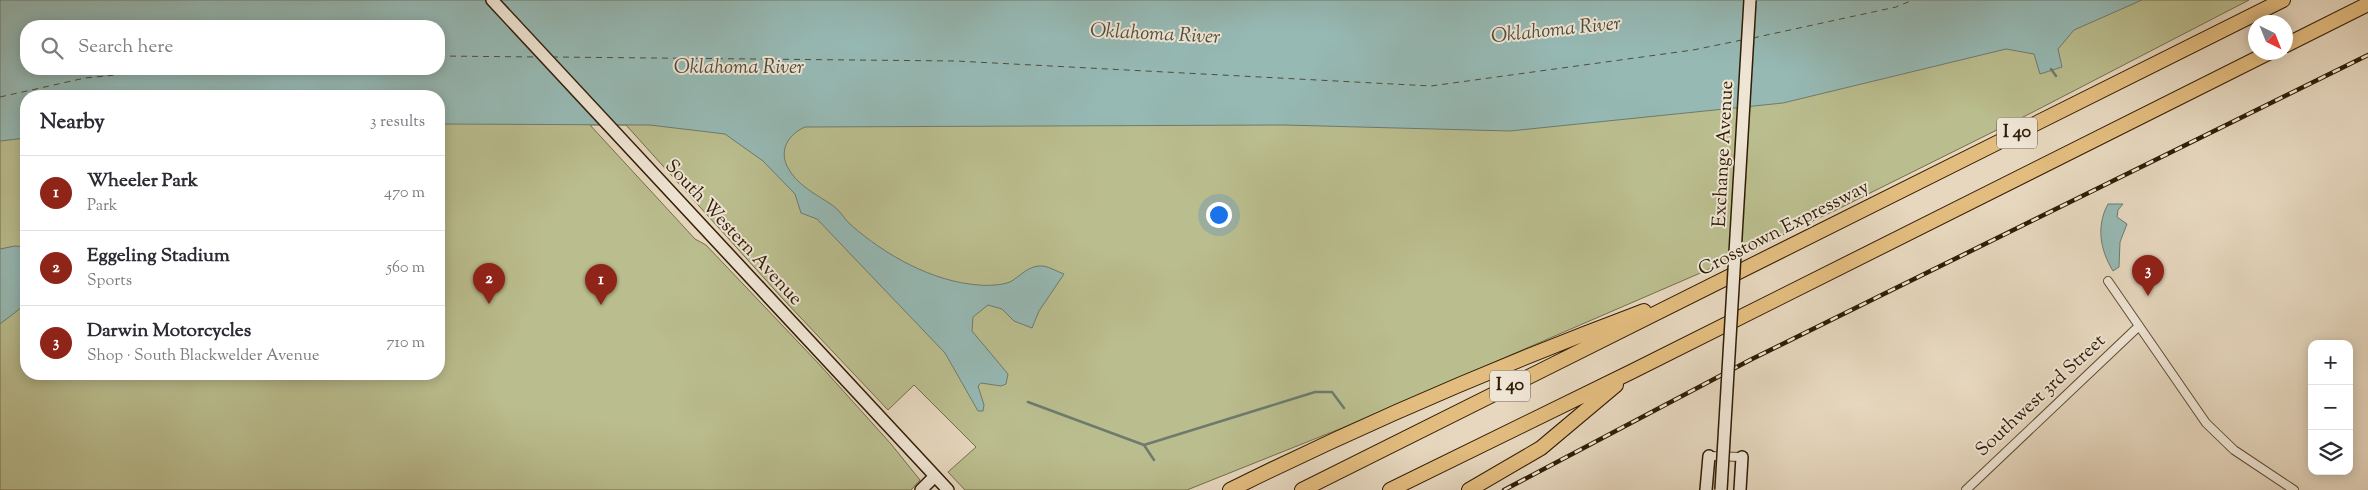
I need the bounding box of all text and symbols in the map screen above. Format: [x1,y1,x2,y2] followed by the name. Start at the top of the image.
[1490,10,1622,52] water label: Oklahoma River
[2248,15,2293,60] north arrow
[1089,17,1221,53] water label: Oklahoma River
[20,20,445,75] search box
[38,34,66,62] icon: search
[78,34,173,61] text: Search here
[674,54,804,83] water label: Oklahoma River
[1707,80,1741,228] street label: Exchange Avenue
[40,108,105,138] text: Nearby
[370,111,425,134] text: 3 results
[1997,118,2037,148] road number: I 40
[658,154,808,312] street label: South Western Avenue
[87,168,198,195] text: Wheeler Park
[1694,174,1875,284] street label: Crosstown Expressway
[53,182,59,205] text: 1
[384,182,425,205] text: 470 m
[87,195,118,218] text: Park
[1206,202,1232,228] your location
[87,243,230,270] text: Eggeling Stadium
[2132,255,2164,296] pin: 3
[52,257,60,280] text: 2
[386,257,425,280] text: 560 m
[473,263,505,304] pin: 2
[585,264,617,305] pin: 1
[87,270,132,293] text: Sports
[87,318,251,345] text: Darwin Motorcycles
[1970,328,2112,464] street label: Southwest 3rd Street
[53,332,59,355] text: 3
[387,332,425,355] text: 710 m
[2308,340,2353,475] map controls
[2308,340,2353,385] button: +
[87,345,319,368] text: Shop · South Blackwelder Avenue
[1490,371,1530,402] road number: I 40
[2308,385,2353,430] button: −
[2308,430,2353,475] button: layers

